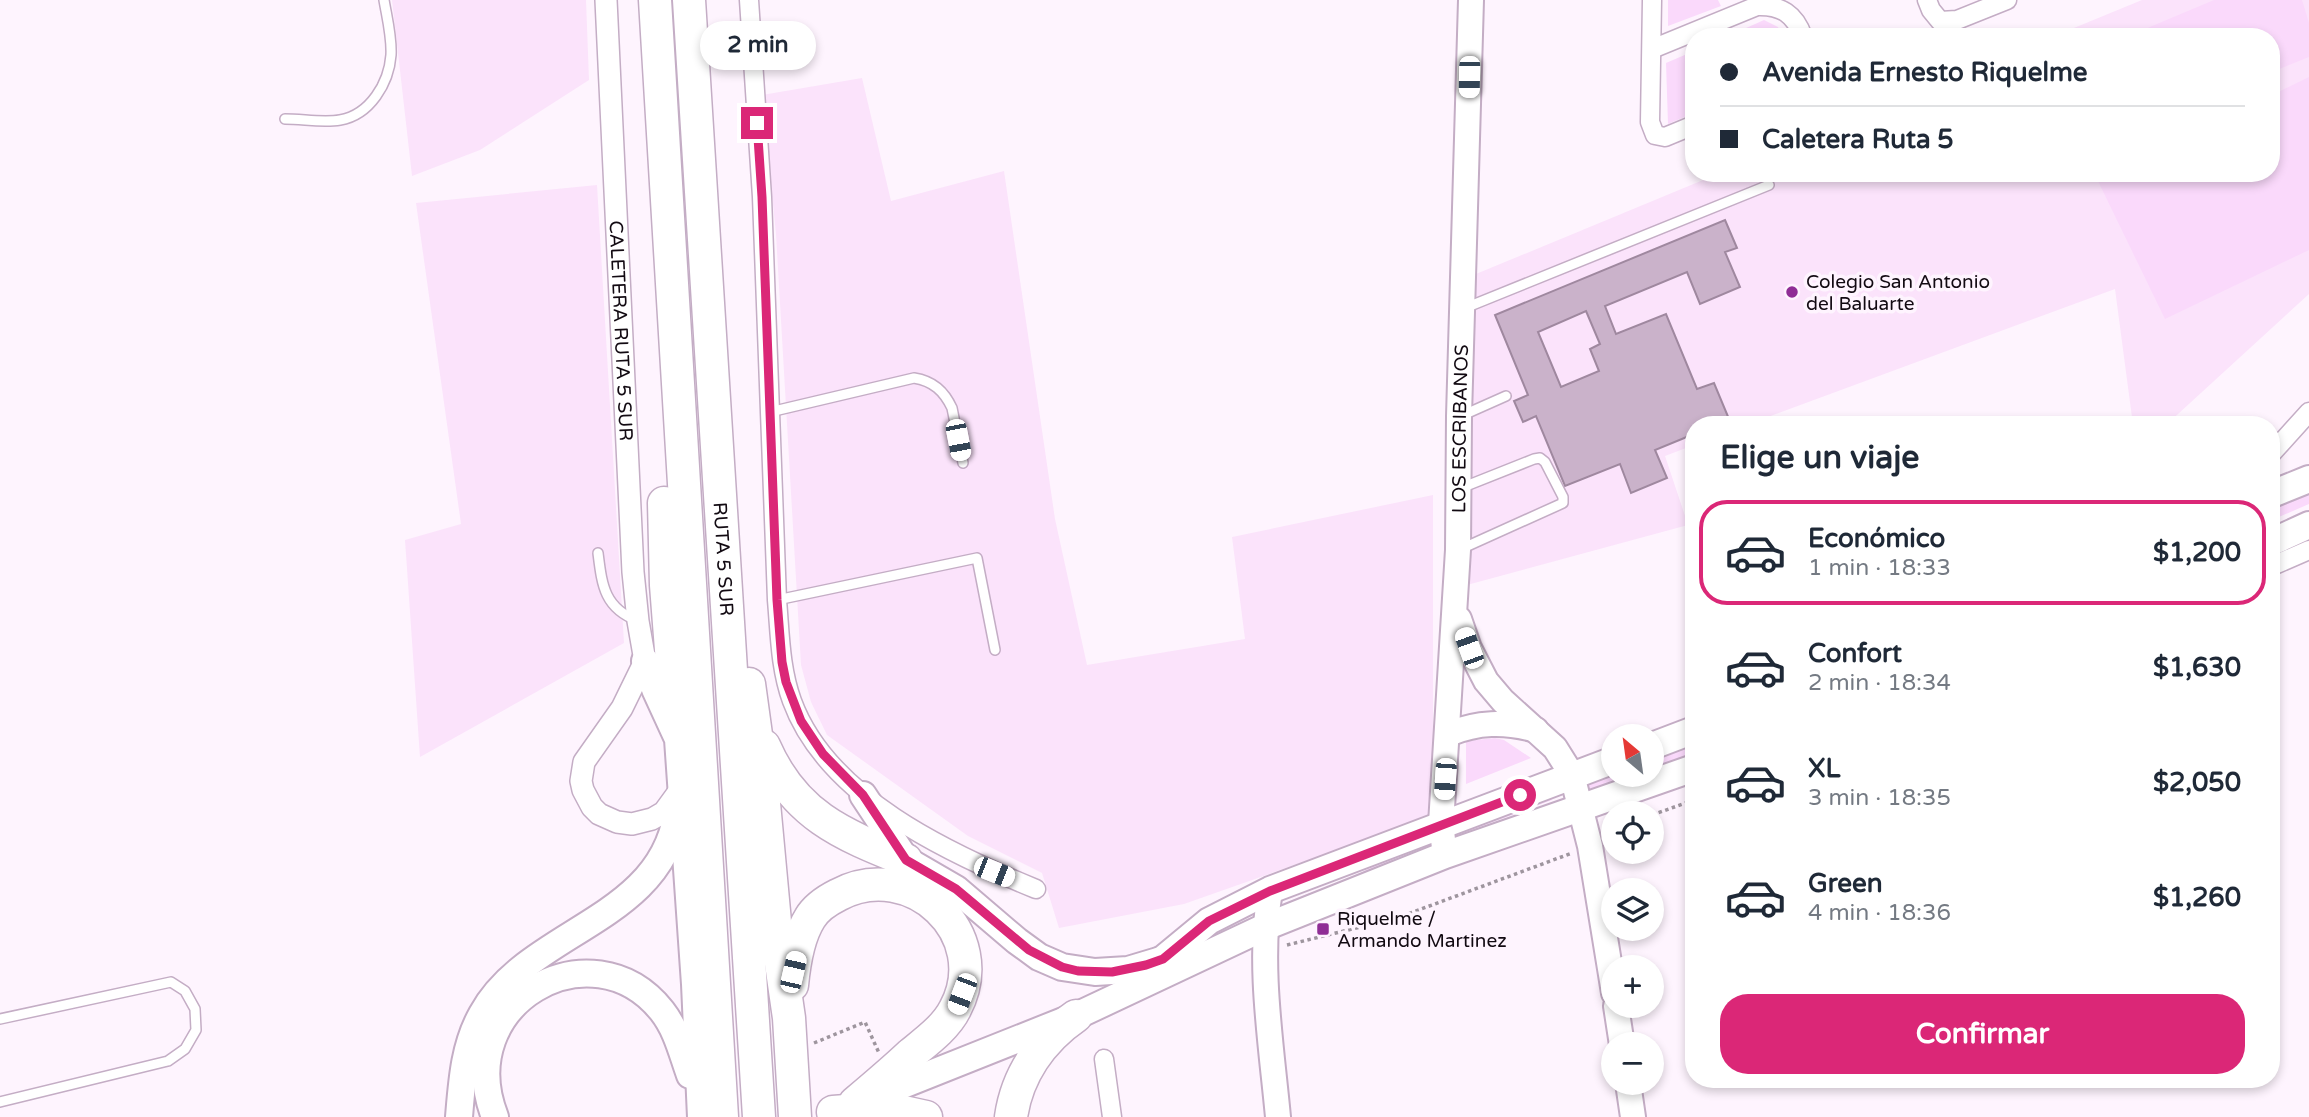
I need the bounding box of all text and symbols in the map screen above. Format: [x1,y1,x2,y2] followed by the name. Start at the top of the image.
[699,22,815,71] callout: 2 min
[727,31,789,59] text: 2 min
[1459,56,1480,98] car
[1762,57,2087,88] text: Avenida Ernesto Riquelme
[741,107,773,139] route end
[1762,124,1954,155] text: Caletera Ruta 5
[604,220,637,442] street label: CALETERA RUTA 5 SUR
[1806,271,1990,315] place label: Colegio San Antonio del Baluarte
[1784,284,1800,300] marker: Colegio San Antonio del Baluarte
[1448,344,1473,513] street label: LOS ESCRIBANOS
[944,417,973,463] car
[1720,439,1919,477] text: Elige un viaje
[708,501,738,617] street label: RUTA 5 SUR
[1724,521,1787,584] icon: car
[1808,523,1945,554] text: Económico
[2153,537,2241,568] text: $1,200
[1808,554,1951,582] text: 1 min · 18:33
[1452,625,1487,671] car
[1724,636,1787,699] icon: car
[1808,638,1902,669] text: Confort
[2153,652,2241,683] text: $1,630
[1808,669,1951,697] text: 2 min · 18:34
[1601,724,1664,788] north arrow
[1601,724,1664,1095] map controls
[1724,751,1787,814] icon: car
[1808,753,1840,784] text: XL
[1434,757,1457,801] car
[2153,767,2241,798] text: $2,050
[1504,779,1536,811] route start
[1808,784,1951,812] text: 3 min · 18:35
[1601,801,1664,864] button: locate
[971,854,1018,890] car
[1724,866,1787,929] icon: car
[1808,868,1883,899] text: Green
[1601,878,1664,941] button: layers
[2153,882,2241,913] text: $1,260
[1808,899,1951,927] text: 4 min · 18:36
[1337,908,1507,952] place label: Riquelme / Armando Martinez
[1315,921,1331,937] marker: Riquelme / Armando Martinez
[779,949,808,995] car
[1601,955,1664,1018] button: +
[945,971,980,1017] car
[1720,994,2245,1074] button: Confirmar
[1601,1032,1664,1095] button: −

